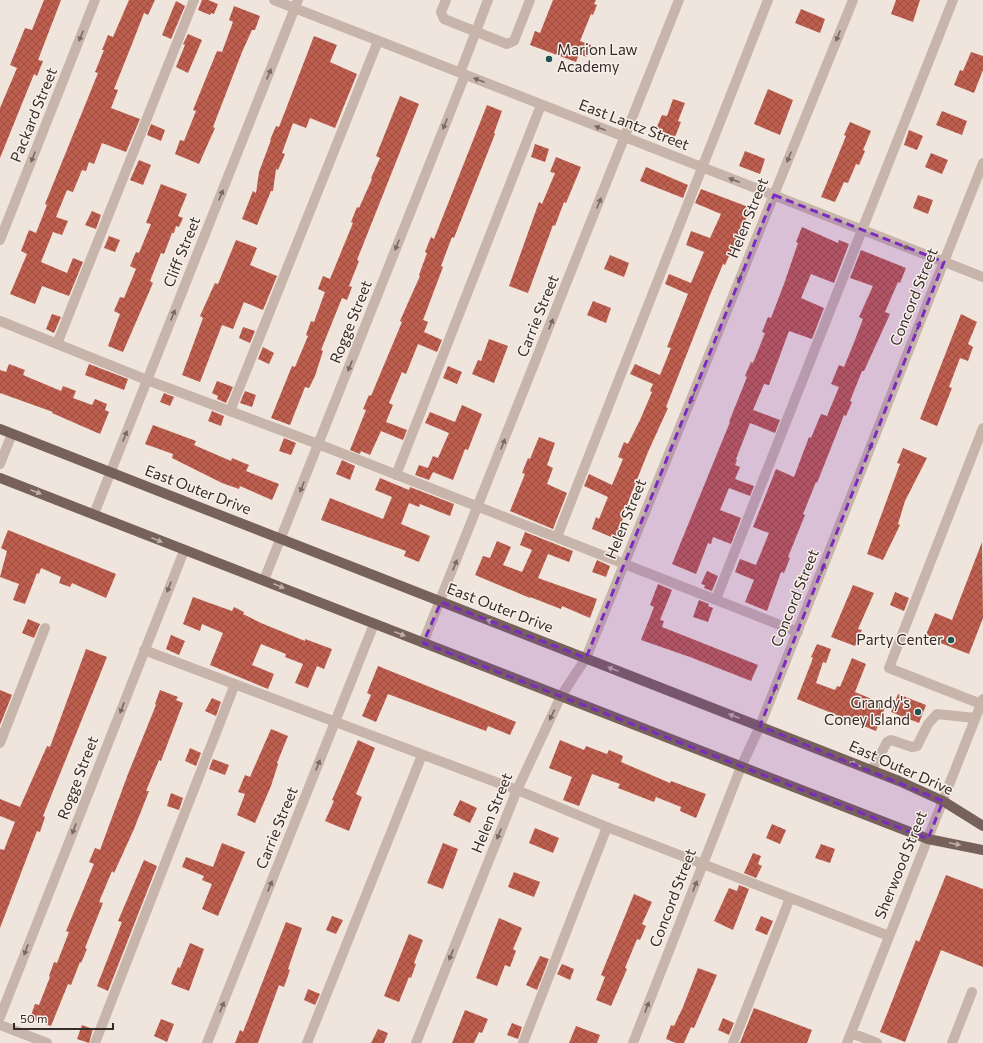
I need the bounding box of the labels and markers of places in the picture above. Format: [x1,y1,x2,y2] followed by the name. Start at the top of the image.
[557,40,638,75] place label: Marion Law Academy
[544,54,554,64] marker: Marion Law Academy
[856,630,943,648] place label: Party Center
[946,635,956,645] marker: Party Center
[824,693,910,728] place label: Grandy's Coney Island
[913,707,923,717] marker: Grandy's Coney Island

